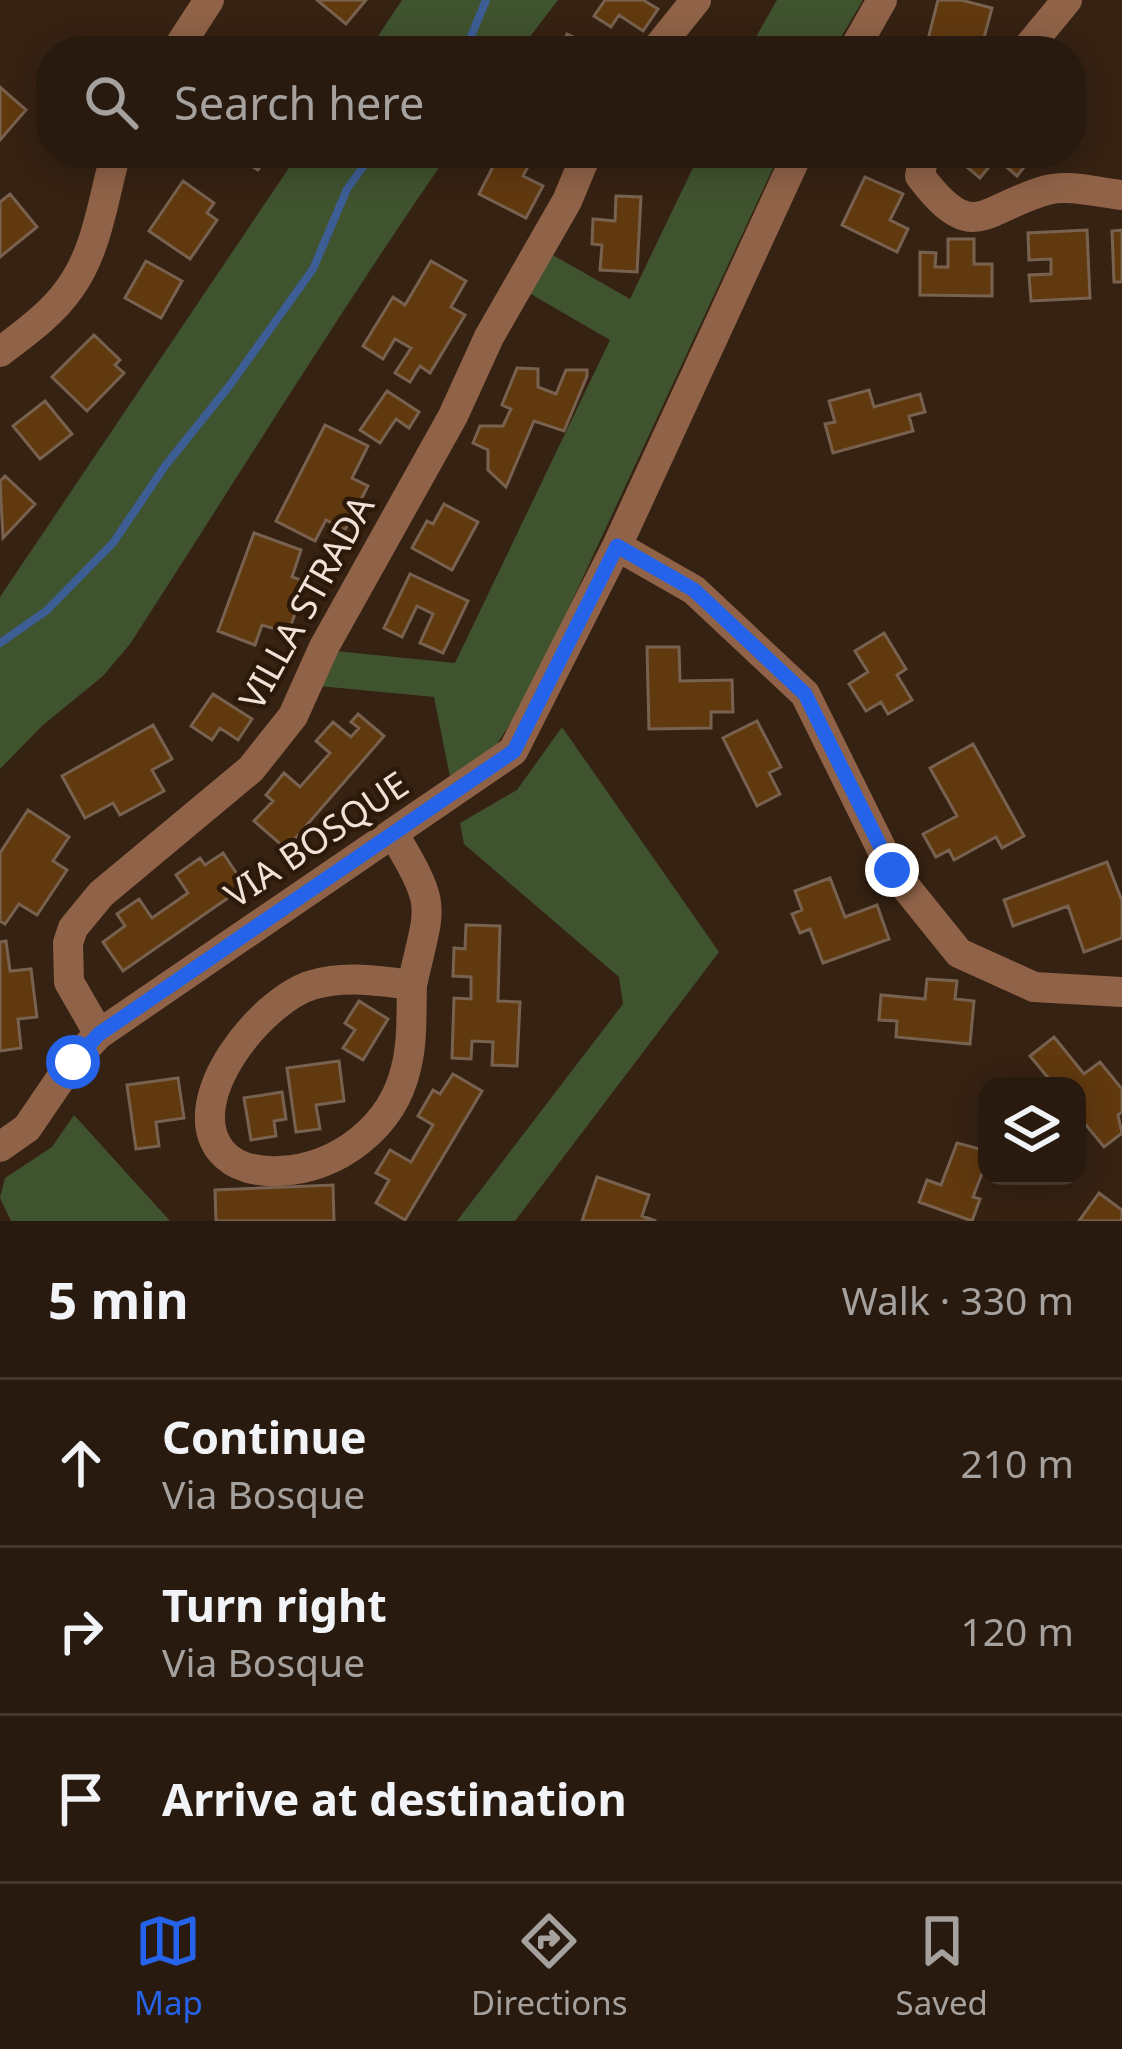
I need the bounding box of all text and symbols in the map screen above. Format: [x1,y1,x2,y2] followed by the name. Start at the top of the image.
[36,36,1086,168] search box
[78,69,144,135] icon: search
[174,72,424,133] text: Search here
[227,486,385,718] street label: VILLA STRADA
[214,759,418,919] street label: VIA BOSQUE
[865,843,919,897] route end
[46,1035,100,1089] route start
[978,1077,1086,1185] map controls
[978,1077,1086,1185] button: layers
[48,1264,189,1334] text: 5 min
[841,1273,1074,1326] text: Walk · 330 m
[162,1406,367,1467] text: Continue
[48,1430,114,1496] icon: ahead
[960,1436,1074,1489] text: 210 m
[162,1467,365,1520] text: Via Bosque
[162,1574,387,1635] text: Turn right
[48,1598,114,1664] icon: right
[960,1604,1074,1657] text: 120 m
[162,1635,365,1688] text: Via Bosque
[48,1766,114,1832] icon: arrive
[162,1768,627,1829] text: Arrive at destination
[134,1908,203,2025] tab: Map
[471,1908,628,2025] tab: Directions
[896,1908,988,2025] tab: Saved

